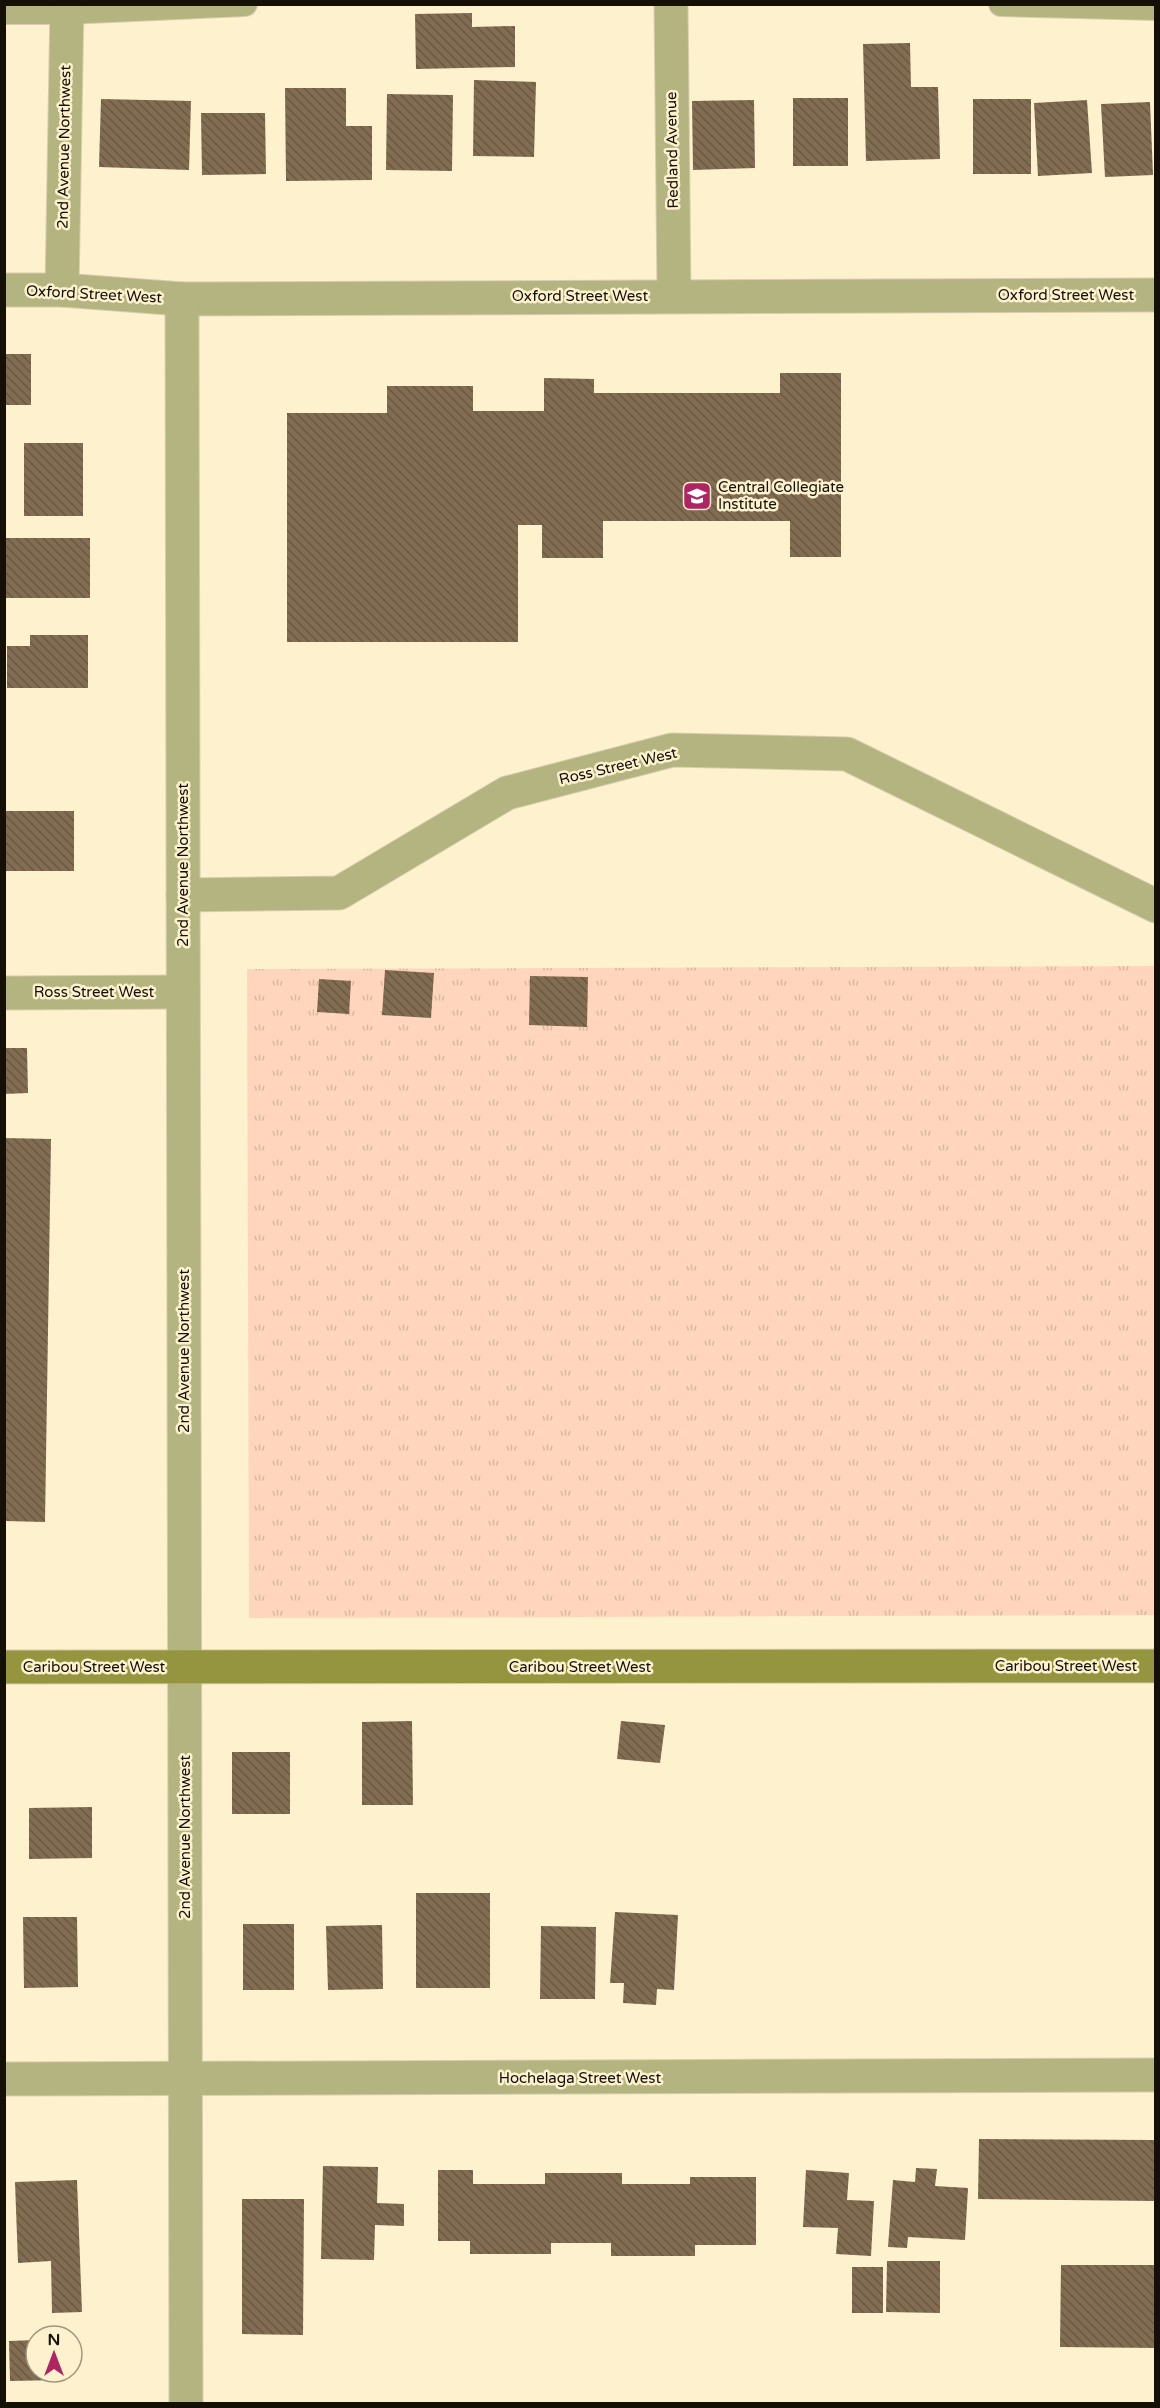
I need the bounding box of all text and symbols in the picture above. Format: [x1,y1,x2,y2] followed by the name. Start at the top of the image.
[54,65,74,229] street label: 2nd Avenue Northwest
[662,91,682,209] street label: Redland Avenue
[25,281,163,307] street label: Oxford Street West
[998,286,1134,304] street label: Oxford Street West
[512,287,648,305] street label: Oxford Street West
[718,478,844,513] place label: Central Collegiate Institute
[681,480,713,512] school or university icon: Central Collegiate Institute
[557,744,679,788] street label: Ross Street West
[174,783,192,947] street label: 2nd Avenue Northwest
[34,983,155,1001] street label: Ross Street West
[175,1269,193,1433] street label: 2nd Avenue Northwest
[995,1657,1138,1675] street label: Caribou Street West
[23,1658,166,1676] street label: Caribou Street West
[509,1658,652,1676] street label: Caribou Street West
[176,1755,194,1919] street label: 2nd Avenue Northwest
[499,2069,661,2087] street label: Hochelaga Street West
[24,2324,84,2384] north arrow
[48,2330,60,2350] text: N

